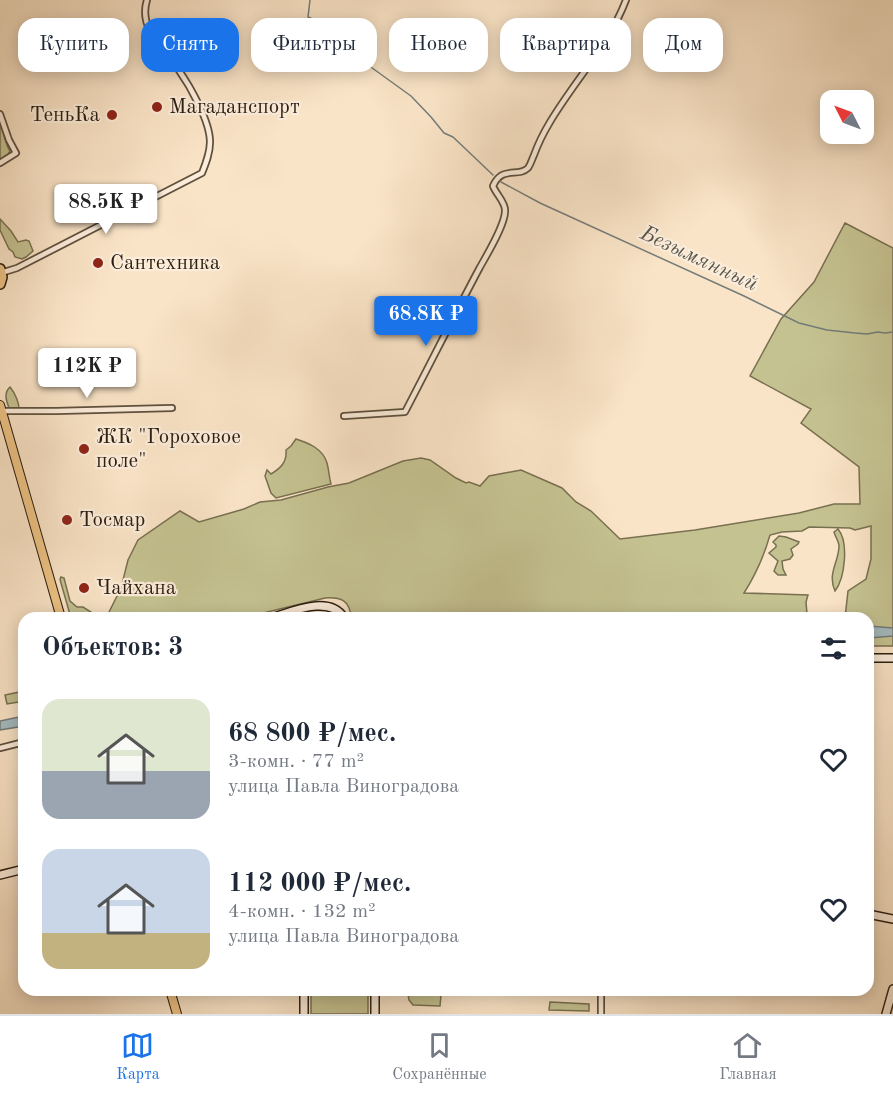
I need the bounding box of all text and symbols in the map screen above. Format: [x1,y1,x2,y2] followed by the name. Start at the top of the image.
[18,18,129,72] chip: Купить
[141,18,239,72] chip: Снять
[251,18,377,72] chip: Фильтры
[389,18,488,72] chip: Новое
[500,18,631,72] chip: Квартира
[643,18,723,72] chip: Дом
[820,90,874,144] north arrow
[820,90,874,144] map controls
[169,97,300,118] place label: Магаданспорт
[150,100,164,114] marker: Магаданспорт
[30,105,100,126] place label: ТеньКа
[105,108,119,122] marker: ТеньКа
[51,184,161,235] pin: 88.5K ₽
[68,193,144,213] text: 88.5K ₽
[636,222,761,296] water label: Безымянный
[110,253,220,274] place label: Сантехника
[91,256,105,270] marker: Сантехника
[371,296,481,347] pin: 68.8K ₽
[388,305,464,325] text: 68.8K ₽
[38,348,136,399] pin: 112K ₽
[52,357,122,377] text: 112K ₽
[96,427,241,472] place label: ЖК "Гороховое поле"
[77,442,91,456] marker: ЖК "Гороховое поле"
[79,510,146,531] place label: Тосмар
[60,513,74,527] marker: Тосмар
[96,578,176,599] place label: Чайхана
[77,581,91,595] marker: Чайхана
[817,632,850,665] icon: filters
[42,635,183,661] text: Объектов: 3
[228,721,396,747] text: 68 800 ₽/мес.
[90,723,162,795] icon: home
[817,743,850,776] icon: heart
[228,752,364,772] text: 3-комн. · 77 m²
[228,777,459,797] text: улица Павла Виноградова
[228,871,411,897] text: 112 000 ₽/мес.
[90,873,162,945] icon: home
[817,893,850,926] icon: heart
[228,902,376,922] text: 4-комн. · 132 m²
[228,927,459,947] text: улица Павла Виноградова
[116,1029,160,1085] tab: Карта
[392,1029,487,1085] tab: Сохранённые
[719,1029,777,1085] tab: Главная

